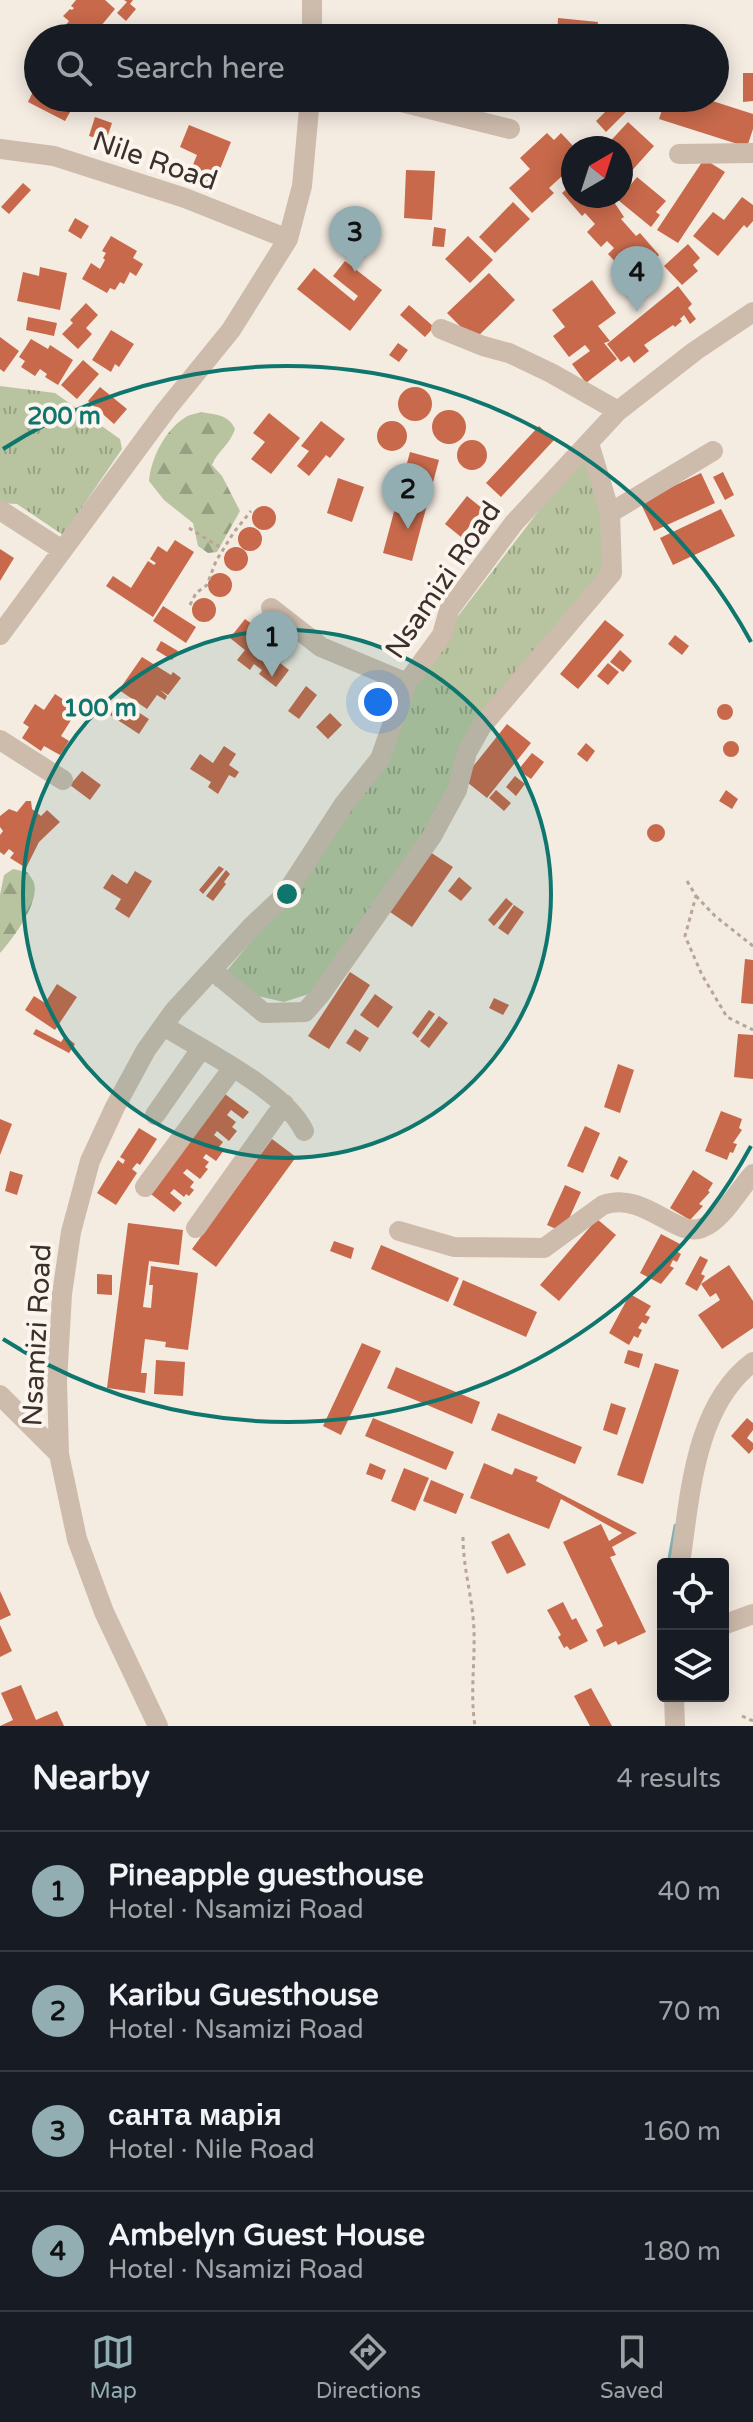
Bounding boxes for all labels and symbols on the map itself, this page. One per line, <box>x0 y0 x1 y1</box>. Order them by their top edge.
street label: Nile Road <box>88 124 222 198</box>
north arrow <box>561 136 633 208</box>
pin: 3 <box>329 206 381 272</box>
pin: 4 <box>611 246 663 312</box>
text: 200 m <box>27 402 101 431</box>
pin: 2 <box>382 463 434 529</box>
street label: Nsamizi Road <box>378 495 508 665</box>
pin: 1 <box>246 611 298 677</box>
your location <box>358 682 398 722</box>
text: 100 m <box>63 694 137 723</box>
centre of rings <box>273 880 301 908</box>
street label: Nsamizi Road <box>15 1243 59 1427</box>

